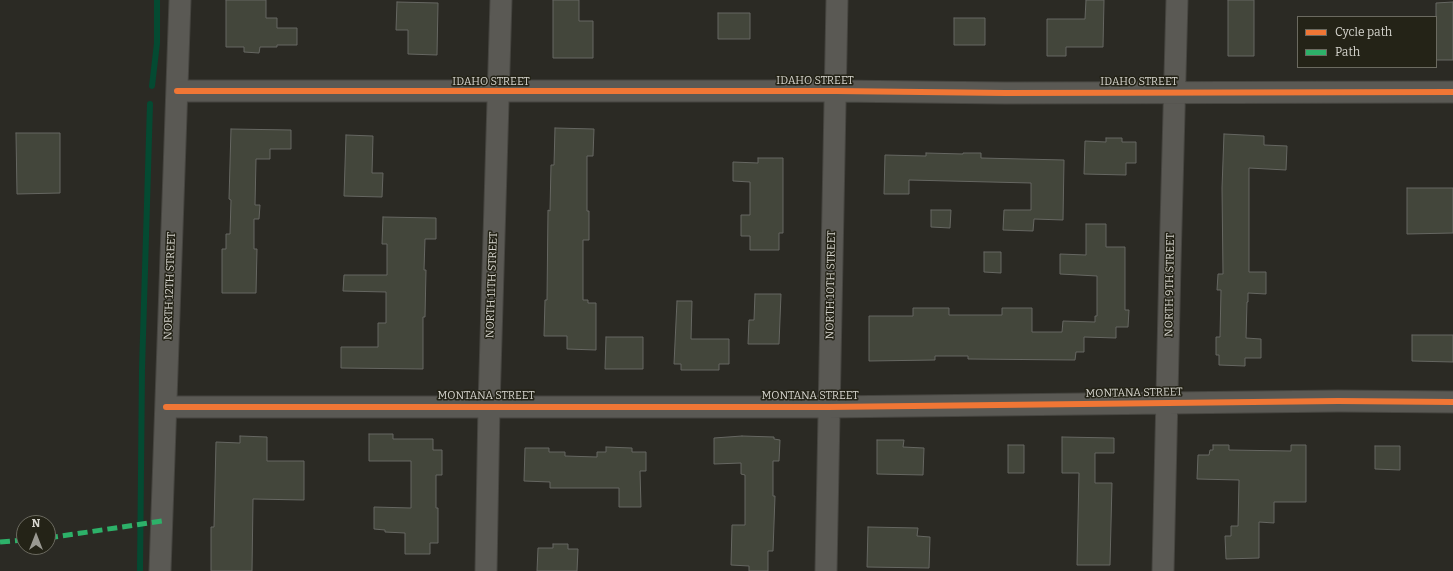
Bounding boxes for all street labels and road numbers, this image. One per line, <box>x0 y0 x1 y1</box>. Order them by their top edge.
street label: IDAHO STREET <box>776 74 854 88</box>
street label: IDAHO STREET <box>452 75 530 89</box>
street label: IDAHO STREET <box>1100 75 1178 89</box>
street label: NORTH 10TH STREET <box>823 230 839 340</box>
street label: NORTH 12TH STREET <box>162 232 178 340</box>
street label: NORTH 11TH STREET <box>484 232 500 338</box>
street label: NORTH 9TH STREET <box>1162 233 1178 337</box>
street label: MONTANA STREET <box>1085 386 1183 400</box>
street label: MONTANA STREET <box>437 389 535 403</box>
street label: MONTANA STREET <box>761 389 859 403</box>

